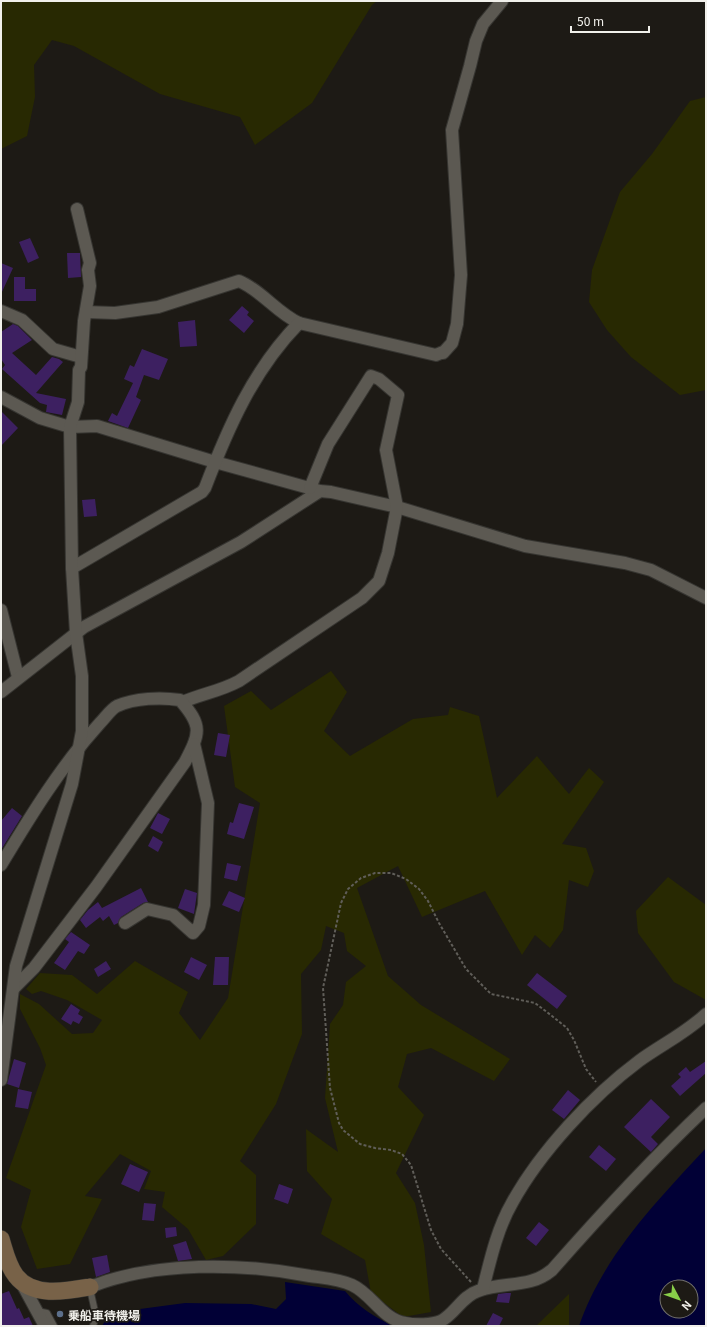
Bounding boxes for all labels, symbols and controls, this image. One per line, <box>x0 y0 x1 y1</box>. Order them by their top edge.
scale bar <box>571 8 649 34</box>
text: 50 m <box>577 12 604 29</box>
north arrow <box>659 1279 699 1319</box>
text: N <box>679 1298 696 1315</box>
place label: 乗船車待機場 <box>68 1306 140 1323</box>
marker: 乗船車待機場 <box>55 1309 65 1319</box>

